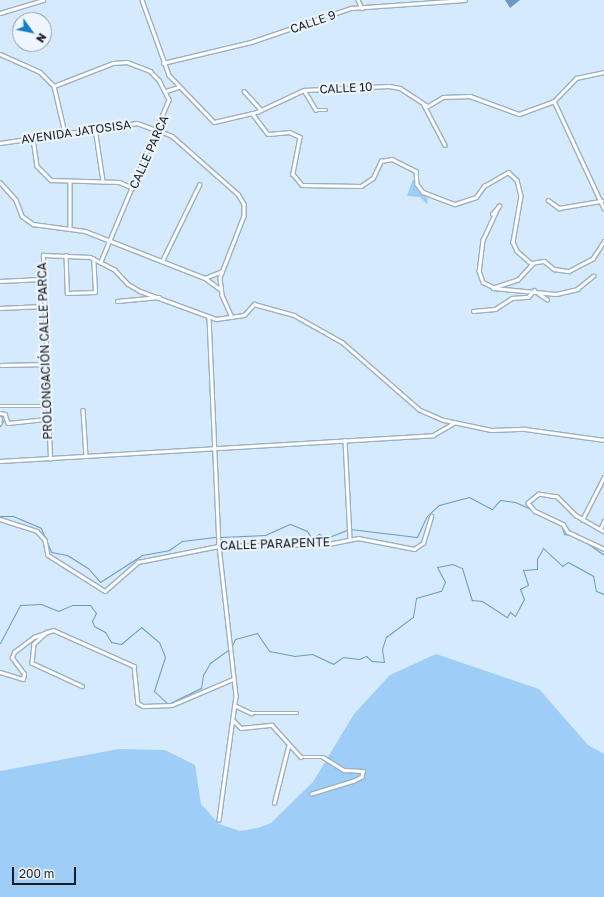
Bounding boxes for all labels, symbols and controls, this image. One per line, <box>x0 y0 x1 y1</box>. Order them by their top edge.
street label: CALLE 9 <box>288 8 338 36</box>
north arrow <box>12 12 52 52</box>
text: N <box>34 31 49 45</box>
street label: CALLE 10 <box>319 79 373 97</box>
street label: CALLE PARCA <box>126 113 172 191</box>
street label: AVENIDA JATOSISA <box>20 117 132 147</box>
street label: PROLONGACIÓN CALLE PARCA <box>35 262 55 440</box>
street label: CALLE PARAPENTE <box>220 535 330 553</box>
scale bar <box>14 859 78 885</box>
text: 200 m <box>19 866 54 881</box>

